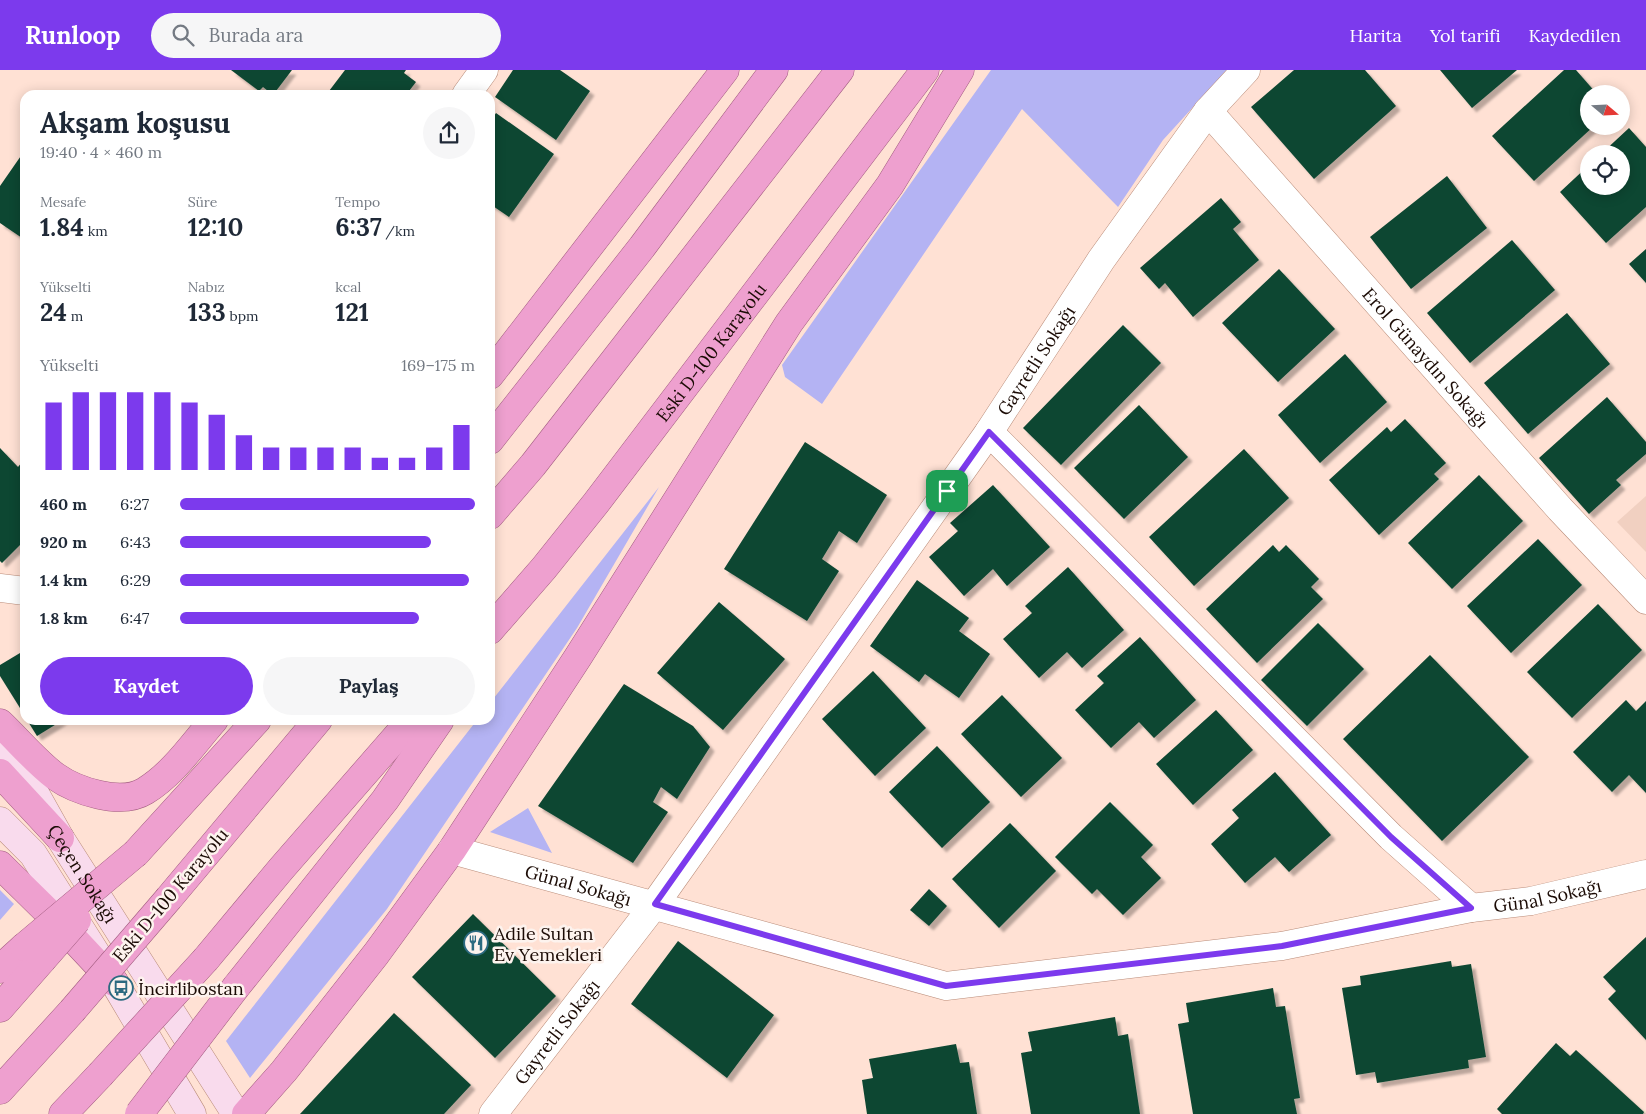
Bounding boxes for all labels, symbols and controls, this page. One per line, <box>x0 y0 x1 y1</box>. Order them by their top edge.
search box <box>151 13 501 58</box>
text: Runloop <box>25 20 121 51</box>
icon: search <box>169 21 197 49</box>
text: Burada ara <box>209 23 303 47</box>
text: Harita <box>1350 24 1402 47</box>
text: Yol tarifi <box>1430 24 1500 47</box>
text: Kaydedilen <box>1528 24 1621 47</box>
north arrow <box>1580 85 1630 135</box>
map controls <box>1580 85 1630 195</box>
text: Akşam koşusu <box>40 105 230 141</box>
button: share <box>423 107 475 159</box>
text: 19:40 · 4 × 460 m <box>40 142 162 162</box>
button: locate <box>1580 145 1630 195</box>
text: Mesafe <box>40 193 86 211</box>
text: Süre <box>188 193 217 211</box>
text: Tempo <box>335 193 380 211</box>
text: 1.84 <box>40 211 84 243</box>
text: 12:10 <box>188 211 243 243</box>
text: 6:37 <box>335 211 382 243</box>
text: km <box>84 222 108 240</box>
text: /km <box>382 222 415 240</box>
text: Yükselti <box>40 278 91 296</box>
text: Nabız <box>188 278 225 296</box>
text: kcal <box>335 278 361 296</box>
street label: Eski D-100 Karayolu <box>651 278 771 426</box>
street label: Erol Günaydın Sokağı <box>1358 283 1494 432</box>
text: 24 <box>40 296 67 328</box>
text: 133 <box>188 296 226 328</box>
text: 121 <box>335 296 369 328</box>
street label: Gayretli Sokağı <box>992 301 1080 420</box>
text: m <box>67 307 83 325</box>
text: bpm <box>226 307 259 325</box>
text: Yükselti <box>40 355 99 375</box>
text: 169–175 m <box>401 355 475 375</box>
pin <box>926 470 968 512</box>
icon: arrive <box>933 477 961 505</box>
text: 460 m <box>40 494 87 514</box>
text: 6:27 <box>120 494 149 514</box>
text: 920 m <box>40 532 87 552</box>
text: 6:43 <box>120 532 151 552</box>
text: 1.4 km <box>40 570 87 590</box>
text: 6:29 <box>120 570 151 590</box>
text: 1.8 km <box>40 608 88 628</box>
text: 6:47 <box>120 608 149 628</box>
button: Kaydet <box>40 657 253 715</box>
button: Paylaş <box>263 657 475 715</box>
street label: Çeçen Sokağı <box>43 820 123 927</box>
street label: Eski D-100 Karayolu <box>107 823 233 967</box>
street label: Günal Sokağı <box>522 859 634 910</box>
street label: Günal Sokağı <box>1492 873 1604 917</box>
place label: Adile Sultan Ev Yemekleri <box>493 922 602 966</box>
restaurant icon: Adile Sultan Ev Yemekleri <box>463 930 489 956</box>
bus stop icon: İncirlibostan <box>108 975 134 1001</box>
street label: Gayretli Sokağı <box>509 975 604 1089</box>
place label: İncirlibostan <box>138 977 244 1000</box>

